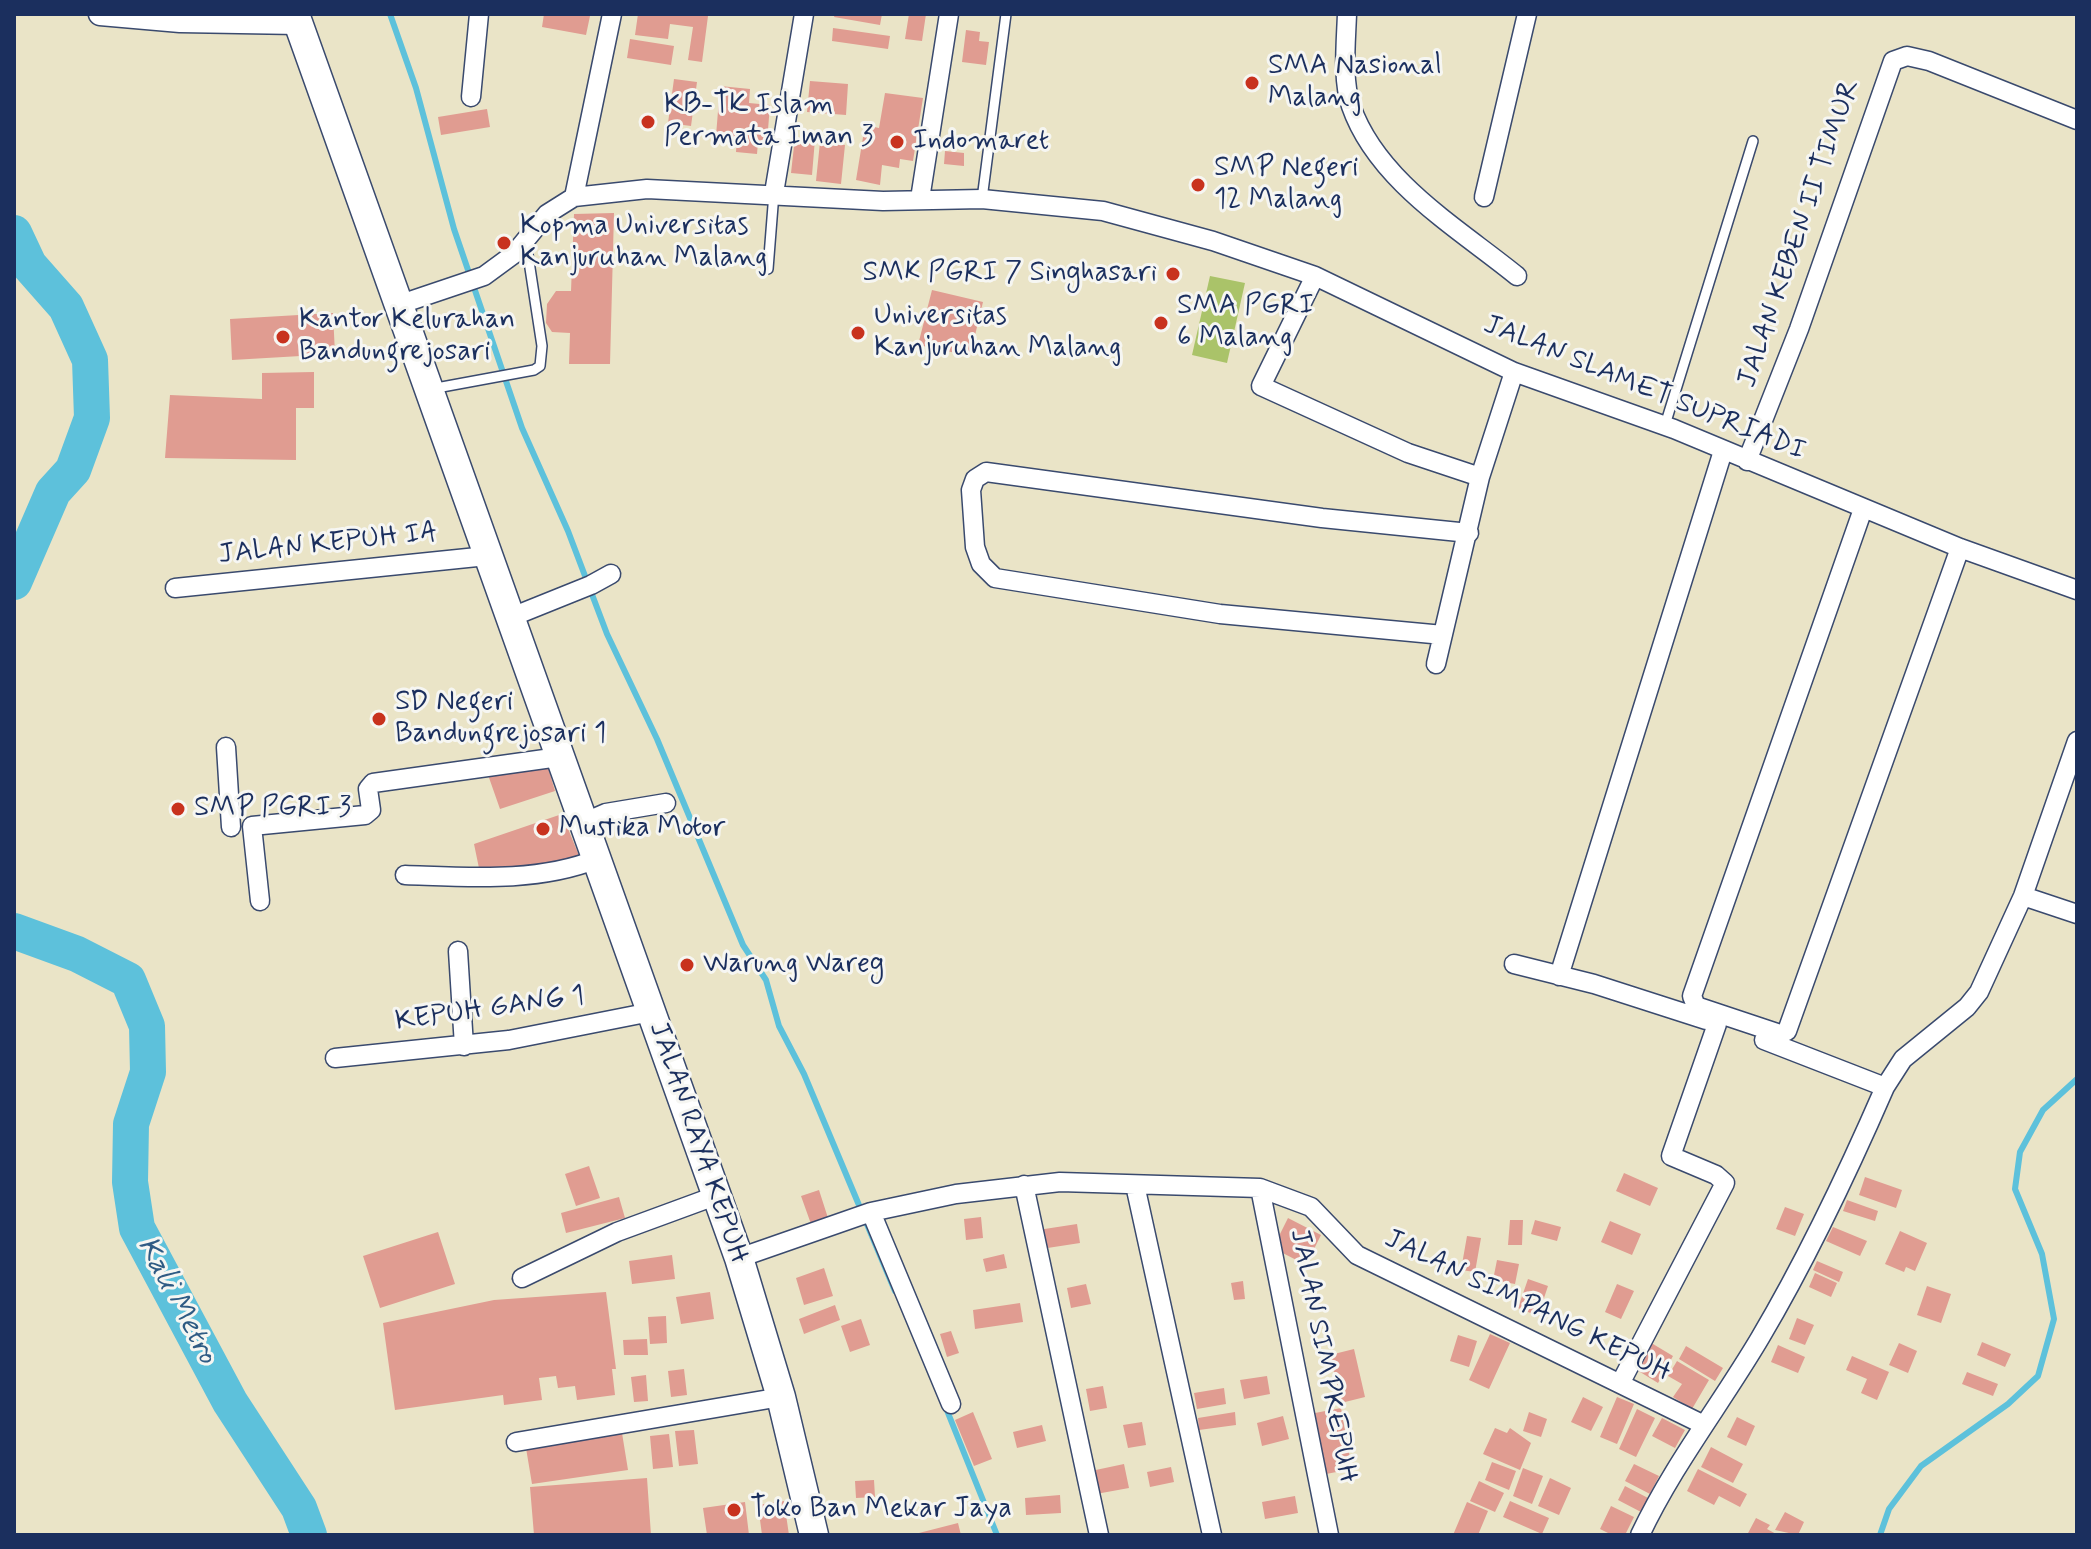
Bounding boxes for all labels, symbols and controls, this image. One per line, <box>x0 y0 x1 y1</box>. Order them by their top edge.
place label: SMA Nasional Malang <box>1268 50 1442 116</box>
marker: SMA Nasional Malang <box>1243 74 1261 92</box>
street label: JALAN KEBEN II TIMUR <box>1732 76 1868 392</box>
place label: KB-TK Islam Permata Iman 3 <box>664 89 873 155</box>
marker: KB-TK Islam Permata Iman 3 <box>639 113 657 131</box>
place label: Indomaret <box>913 125 1049 159</box>
marker: Indomaret <box>888 133 906 151</box>
place label: SMP Negeri 12 Malang <box>1214 152 1358 218</box>
marker: SMP Negeri 12 Malang <box>1189 176 1207 194</box>
place label: Kopma Universitas Kanjuruhan Malang <box>520 210 767 276</box>
marker: Kopma Universitas Kanjuruhan Malang <box>495 234 513 252</box>
place label: SMK PGRI 7 Singhasari <box>863 257 1157 291</box>
marker: SMK PGRI 7 Singhasari <box>1164 265 1182 283</box>
place label: SMA PGRI 6 Malang <box>1177 290 1314 356</box>
place label: Universitas Kanjuruhan Malang <box>874 300 1121 366</box>
place label: Kantor Kelurahan Bandungrejosari <box>299 304 515 370</box>
street label: JALAN SLAMET SUPRIADI <box>1478 309 1810 469</box>
marker: SMA PGRI 6 Malang <box>1152 314 1170 332</box>
marker: Universitas Kanjuruhan Malang <box>849 324 867 342</box>
marker: Kantor Kelurahan Bandungrejosari <box>274 328 292 346</box>
street label: JALAN KEPUH IA <box>217 517 439 573</box>
place label: SD Negeri Bandungrejosari 1 <box>395 686 606 752</box>
marker: SD Negeri Bandungrejosari 1 <box>370 710 388 728</box>
place label: SMP PGRI 3 <box>194 792 351 826</box>
marker: SMP PGRI 3 <box>169 800 187 818</box>
place label: Mustika Motor <box>559 812 725 846</box>
marker: Mustika Motor <box>534 820 552 838</box>
place label: Warung Wareg <box>703 948 884 982</box>
marker: Warung Wareg <box>678 956 696 974</box>
street label: KEPUH GANG 1 <box>393 980 587 1040</box>
street label: JALAN RAYA KEPUH <box>640 1018 754 1268</box>
street label: JALAN SIMPANG KEPUH <box>1378 1223 1676 1391</box>
street label: JALAN SIMPKEPUH <box>1281 1226 1363 1486</box>
water label: Kali Metro <box>128 1232 224 1370</box>
place label: Toko Ban Mekar Jaya <box>750 1493 1012 1527</box>
marker: Toko Ban Mekar Jaya <box>725 1501 743 1519</box>

